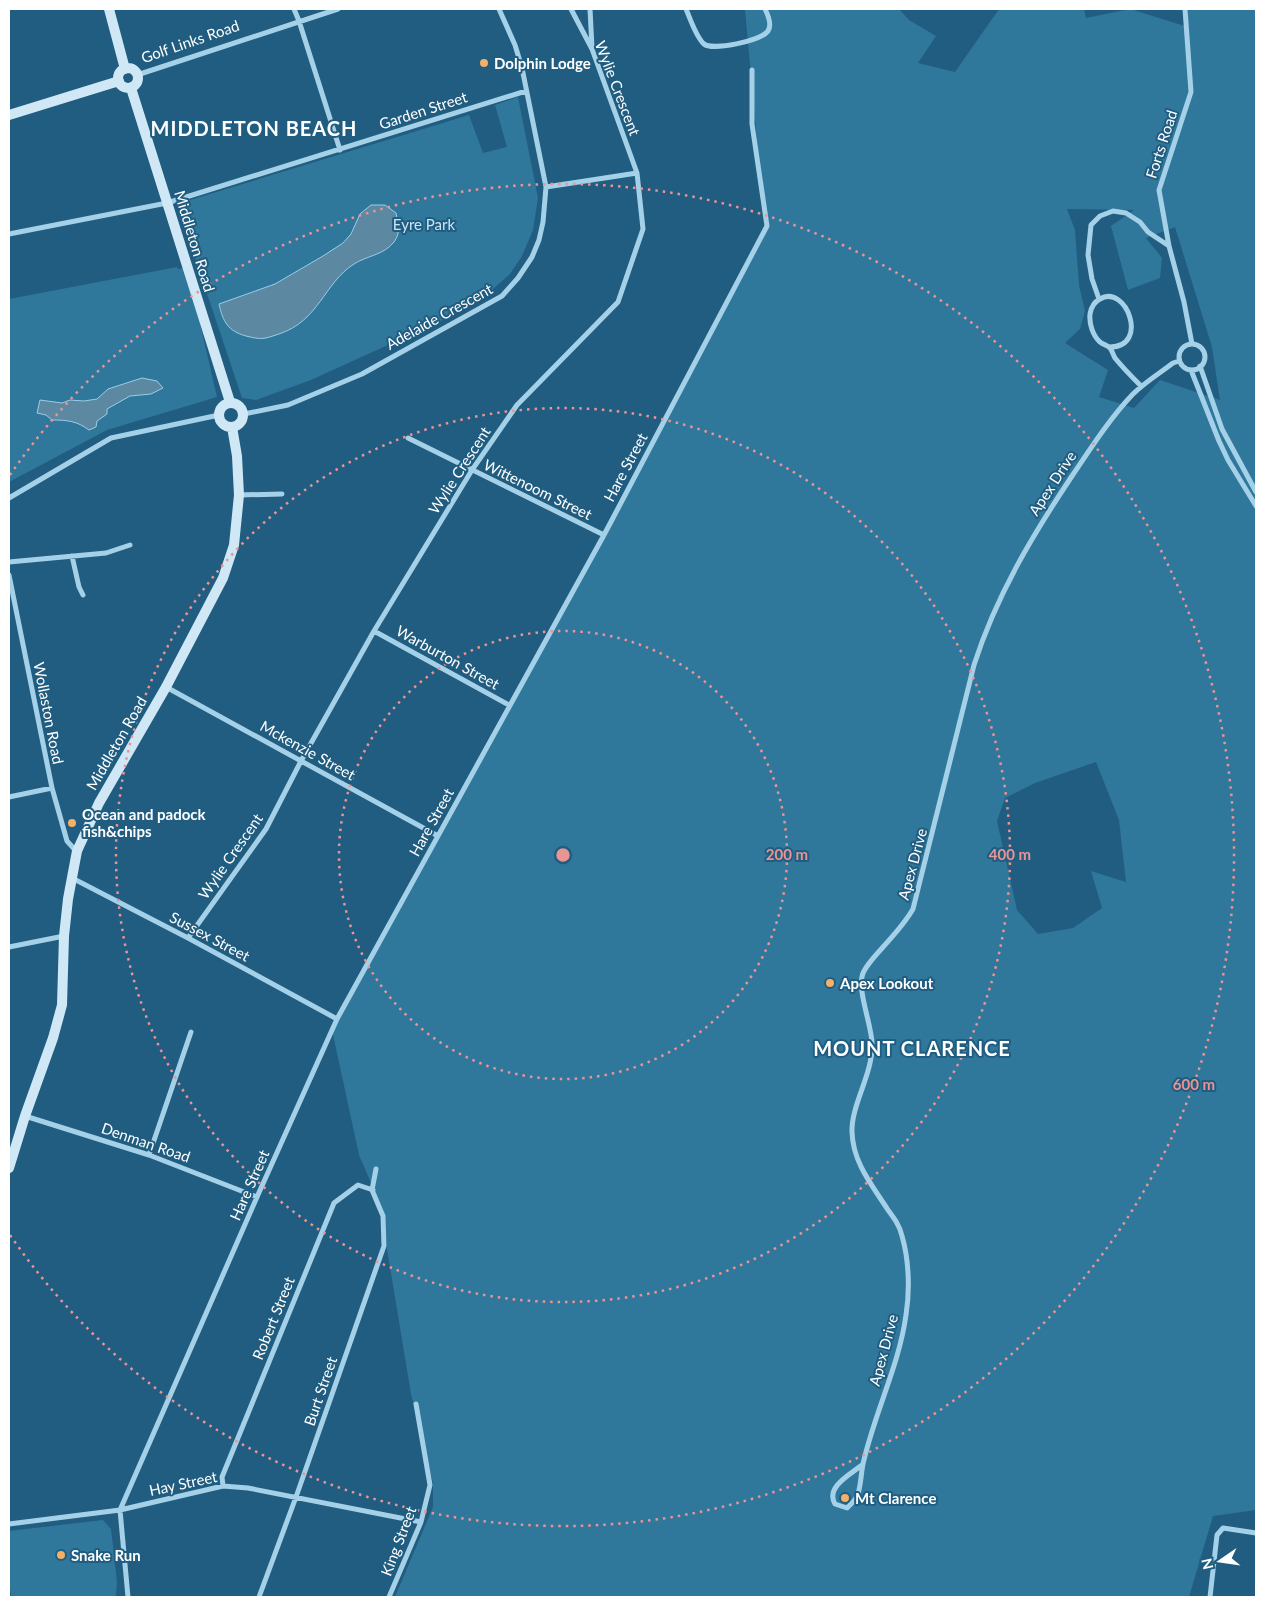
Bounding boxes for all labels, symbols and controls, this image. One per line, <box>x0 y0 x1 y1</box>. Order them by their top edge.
street label: Golf Links Road <box>139 16 241 66</box>
street label: Wylie Crescent <box>592 38 645 139</box>
place label: Dolphin Lodge <box>494 54 591 72</box>
marker: Dolphin Lodge <box>478 57 490 69</box>
street label: Garden Street <box>377 87 470 133</box>
street label: Forts Road <box>1142 108 1180 180</box>
district label: MIDDLETON BEACH <box>151 116 357 140</box>
street label: Middleton Road <box>171 188 219 294</box>
park label: Eyre Park <box>393 215 456 233</box>
street label: Adelaide Crescent <box>383 279 496 353</box>
street label: Wylie Crescent <box>424 423 494 517</box>
street label: Hare Street <box>599 429 651 504</box>
street label: Apex Drive <box>1024 447 1080 519</box>
street label: Wittenoom Street <box>481 455 596 523</box>
street label: Warburton Street <box>393 621 503 693</box>
street label: Wollaston Road <box>30 660 68 766</box>
street label: Middleton Road <box>82 693 150 793</box>
street label: Mckenzie Street <box>257 716 359 784</box>
street label: Hare Street <box>405 784 457 859</box>
place label: Ocean and padock fish&chips <box>82 805 207 840</box>
street label: Wylie Crescent <box>194 809 266 902</box>
marker: Ocean and padock fish&chips <box>66 817 78 829</box>
street label: Apex Drive <box>894 826 930 902</box>
text: 200 m <box>766 845 808 863</box>
text: 400 m <box>989 845 1031 863</box>
centre of rings <box>554 846 572 864</box>
street label: Sussex Street <box>167 907 254 965</box>
place label: Apex Lookout <box>839 974 934 992</box>
marker: Apex Lookout <box>824 977 836 989</box>
district label: MOUNT CLARENCE <box>813 1036 1011 1060</box>
text: 600 m <box>1173 1075 1215 1093</box>
street label: Denman Road <box>99 1118 193 1166</box>
street label: Hare Street <box>226 1146 273 1223</box>
street label: Robert Street <box>248 1273 298 1362</box>
street label: Apex Drive <box>865 1312 901 1388</box>
street label: Burt Street <box>300 1353 340 1428</box>
street label: Hay Street <box>147 1467 219 1499</box>
place label: Mt Clarence <box>855 1489 936 1507</box>
marker: Mt Clarence <box>839 1492 851 1504</box>
street label: King Street <box>377 1503 420 1578</box>
north arrow <box>1195 1536 1245 1586</box>
place label: Snake Run <box>71 1546 141 1564</box>
marker: Snake Run <box>55 1549 67 1561</box>
text: N <box>1197 1557 1216 1571</box>

